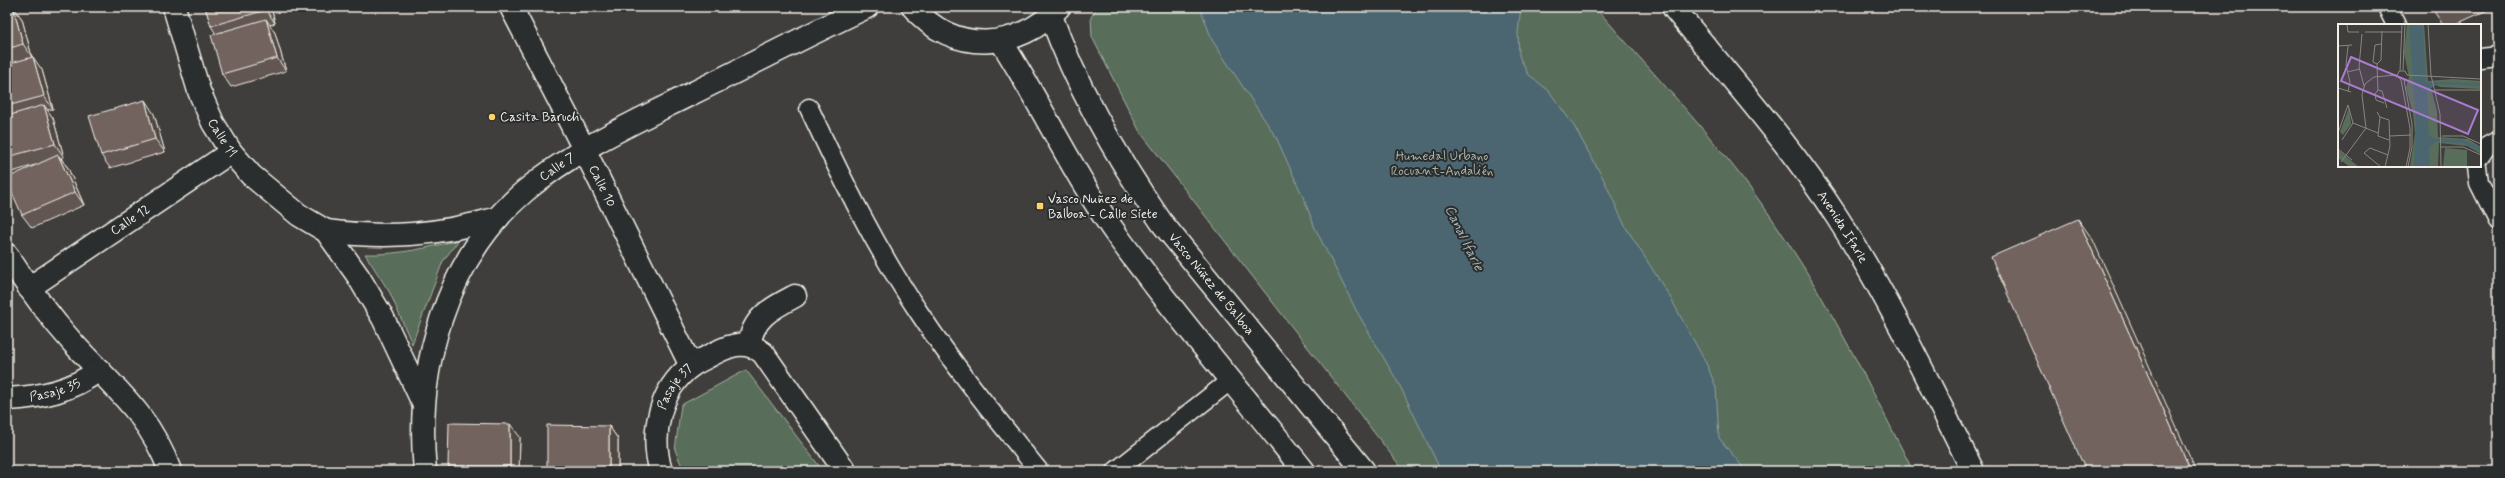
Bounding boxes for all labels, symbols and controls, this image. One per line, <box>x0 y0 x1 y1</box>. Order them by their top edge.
inset map <box>2338 24 2481 167</box>
place label: Casita Baruch <box>500 109 580 126</box>
marker: Casita Baruch <box>487 112 497 122</box>
street label: Calle 11 <box>204 115 241 161</box>
park label: Humedal Urbano Rocuant-Andalién <box>1391 148 1493 180</box>
street label: Calle 7 <box>536 149 578 185</box>
street label: Calle 10 <box>585 162 620 210</box>
street label: Avenida Ifarle <box>1813 187 1872 266</box>
place label: Vasco Nuñez de Balboa - Calle Siete <box>1048 191 1158 223</box>
street label: Calle 12 <box>107 200 153 239</box>
marker: Vasco Nuñez de Balboa - Calle Siete <box>1035 201 1045 211</box>
water label: Canal Ifarle <box>1440 202 1488 274</box>
street label: Vasco Núñez de Balboa <box>1165 229 1258 338</box>
street label: Pasaje 37 <box>653 360 696 412</box>
street label: Pasaje 35 <box>28 374 83 405</box>

